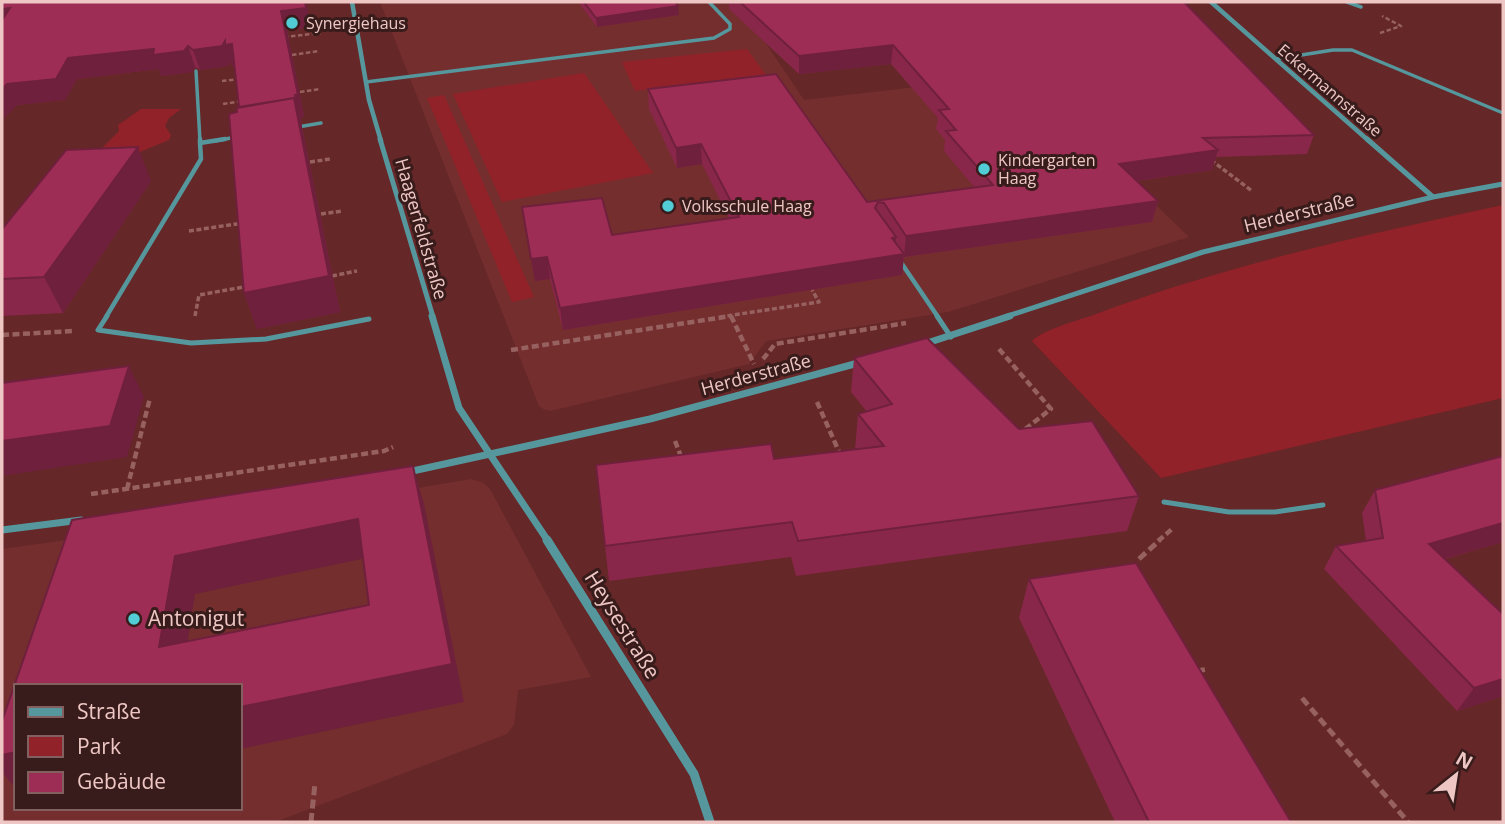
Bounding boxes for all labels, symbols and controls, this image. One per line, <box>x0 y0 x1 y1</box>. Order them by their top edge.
place label: Synergiehaus <box>306 12 406 34</box>
marker: Synergiehaus <box>284 15 300 31</box>
street label: Eckermannstraße <box>1273 39 1387 141</box>
place label: Kindergarten Haag <box>998 149 1096 189</box>
street label: Haagerfeldstraße <box>390 155 454 302</box>
marker: Kindergarten Haag <box>976 161 992 177</box>
street label: Herderstraße <box>1241 187 1356 237</box>
place label: Volksschule Haag <box>682 195 812 217</box>
marker: Volksschule Haag <box>660 198 676 214</box>
street label: Herderstraße <box>698 348 813 400</box>
street label: Heysestraße <box>579 565 667 684</box>
place label: Antonigut <box>148 604 244 632</box>
marker: Antonigut <box>126 611 142 627</box>
legend <box>14 684 242 810</box>
text: Straße <box>77 697 141 725</box>
text: Park <box>77 732 121 760</box>
north arrow <box>1421 740 1491 810</box>
text: N <box>1451 745 1478 775</box>
text: Gebäude <box>77 767 166 795</box>

